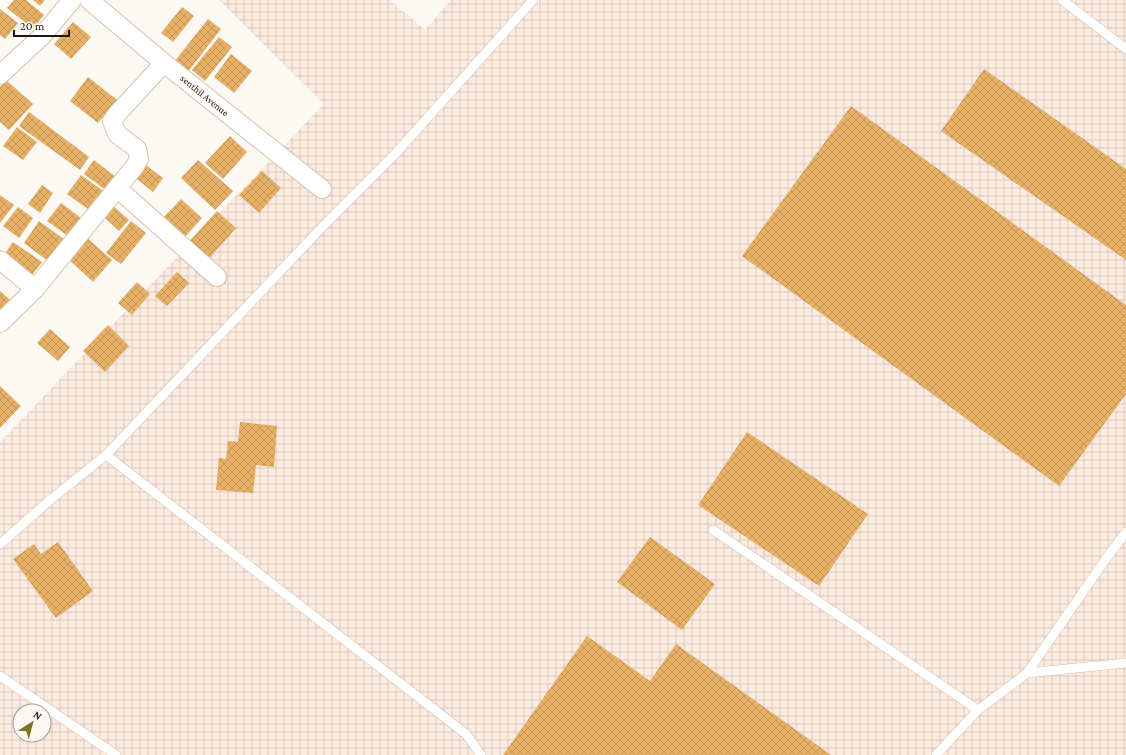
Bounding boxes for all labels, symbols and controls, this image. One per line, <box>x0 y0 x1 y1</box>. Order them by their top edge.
scale bar <box>14 12 69 38</box>
text: 20 m <box>20 19 45 33</box>
street label: senthil Avenue <box>178 73 232 119</box>
north arrow <box>12 703 52 743</box>
text: N <box>31 708 45 722</box>

